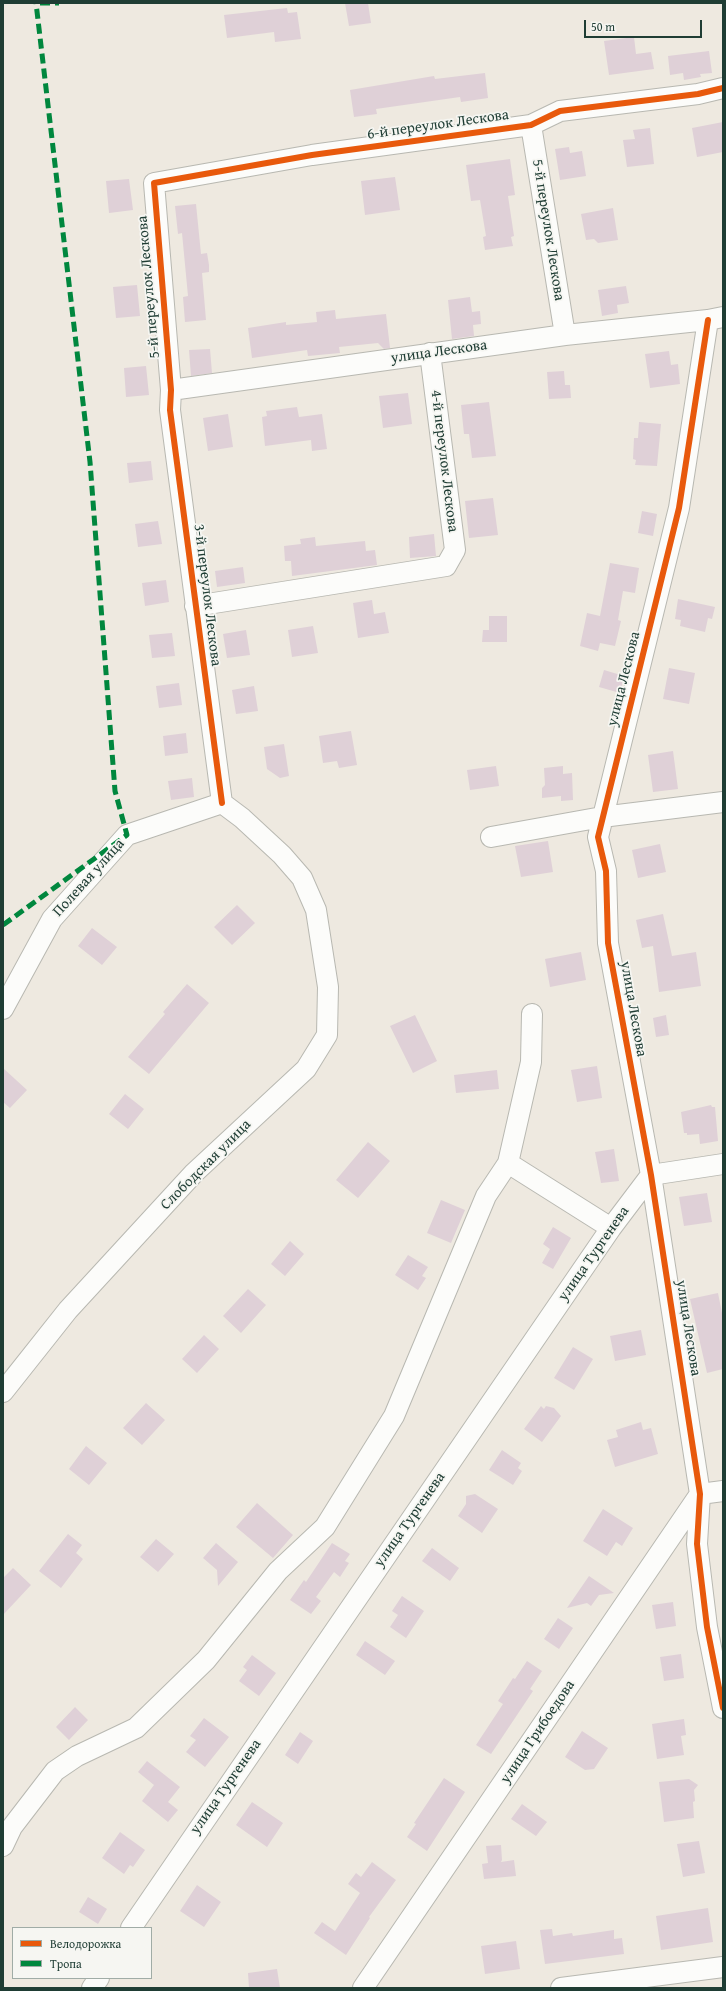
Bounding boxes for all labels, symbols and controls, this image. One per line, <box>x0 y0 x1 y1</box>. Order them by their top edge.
scale bar <box>586 12 704 38</box>
text: 50 m <box>591 18 615 35</box>
street label: 6-й переулок Лескова <box>366 106 510 144</box>
street label: 5-й переулок Лескова <box>528 158 568 302</box>
street label: 5-й переулок Лескова <box>134 215 164 359</box>
street label: улица Лескова <box>390 336 488 368</box>
street label: 4-й переулок Лескова <box>426 389 462 533</box>
street label: 3-й переулок Лескова <box>189 523 225 667</box>
street label: улица Лескова <box>604 630 644 728</box>
street label: Полевая улица <box>49 835 129 921</box>
street label: улица Лескова <box>616 960 650 1058</box>
street label: Слободская улица <box>157 1116 255 1214</box>
street label: улица Тургенева <box>555 1203 633 1305</box>
street label: улица Лескова <box>672 1279 704 1377</box>
street label: улица Тургенева <box>371 1469 449 1571</box>
street label: улица Грибоедова <box>497 1677 579 1787</box>
street label: улица Тургенева <box>187 1736 265 1838</box>
legend <box>12 1927 152 1979</box>
text: Велодорожка <box>50 1935 121 1952</box>
text: Тропа <box>50 1955 82 1972</box>

